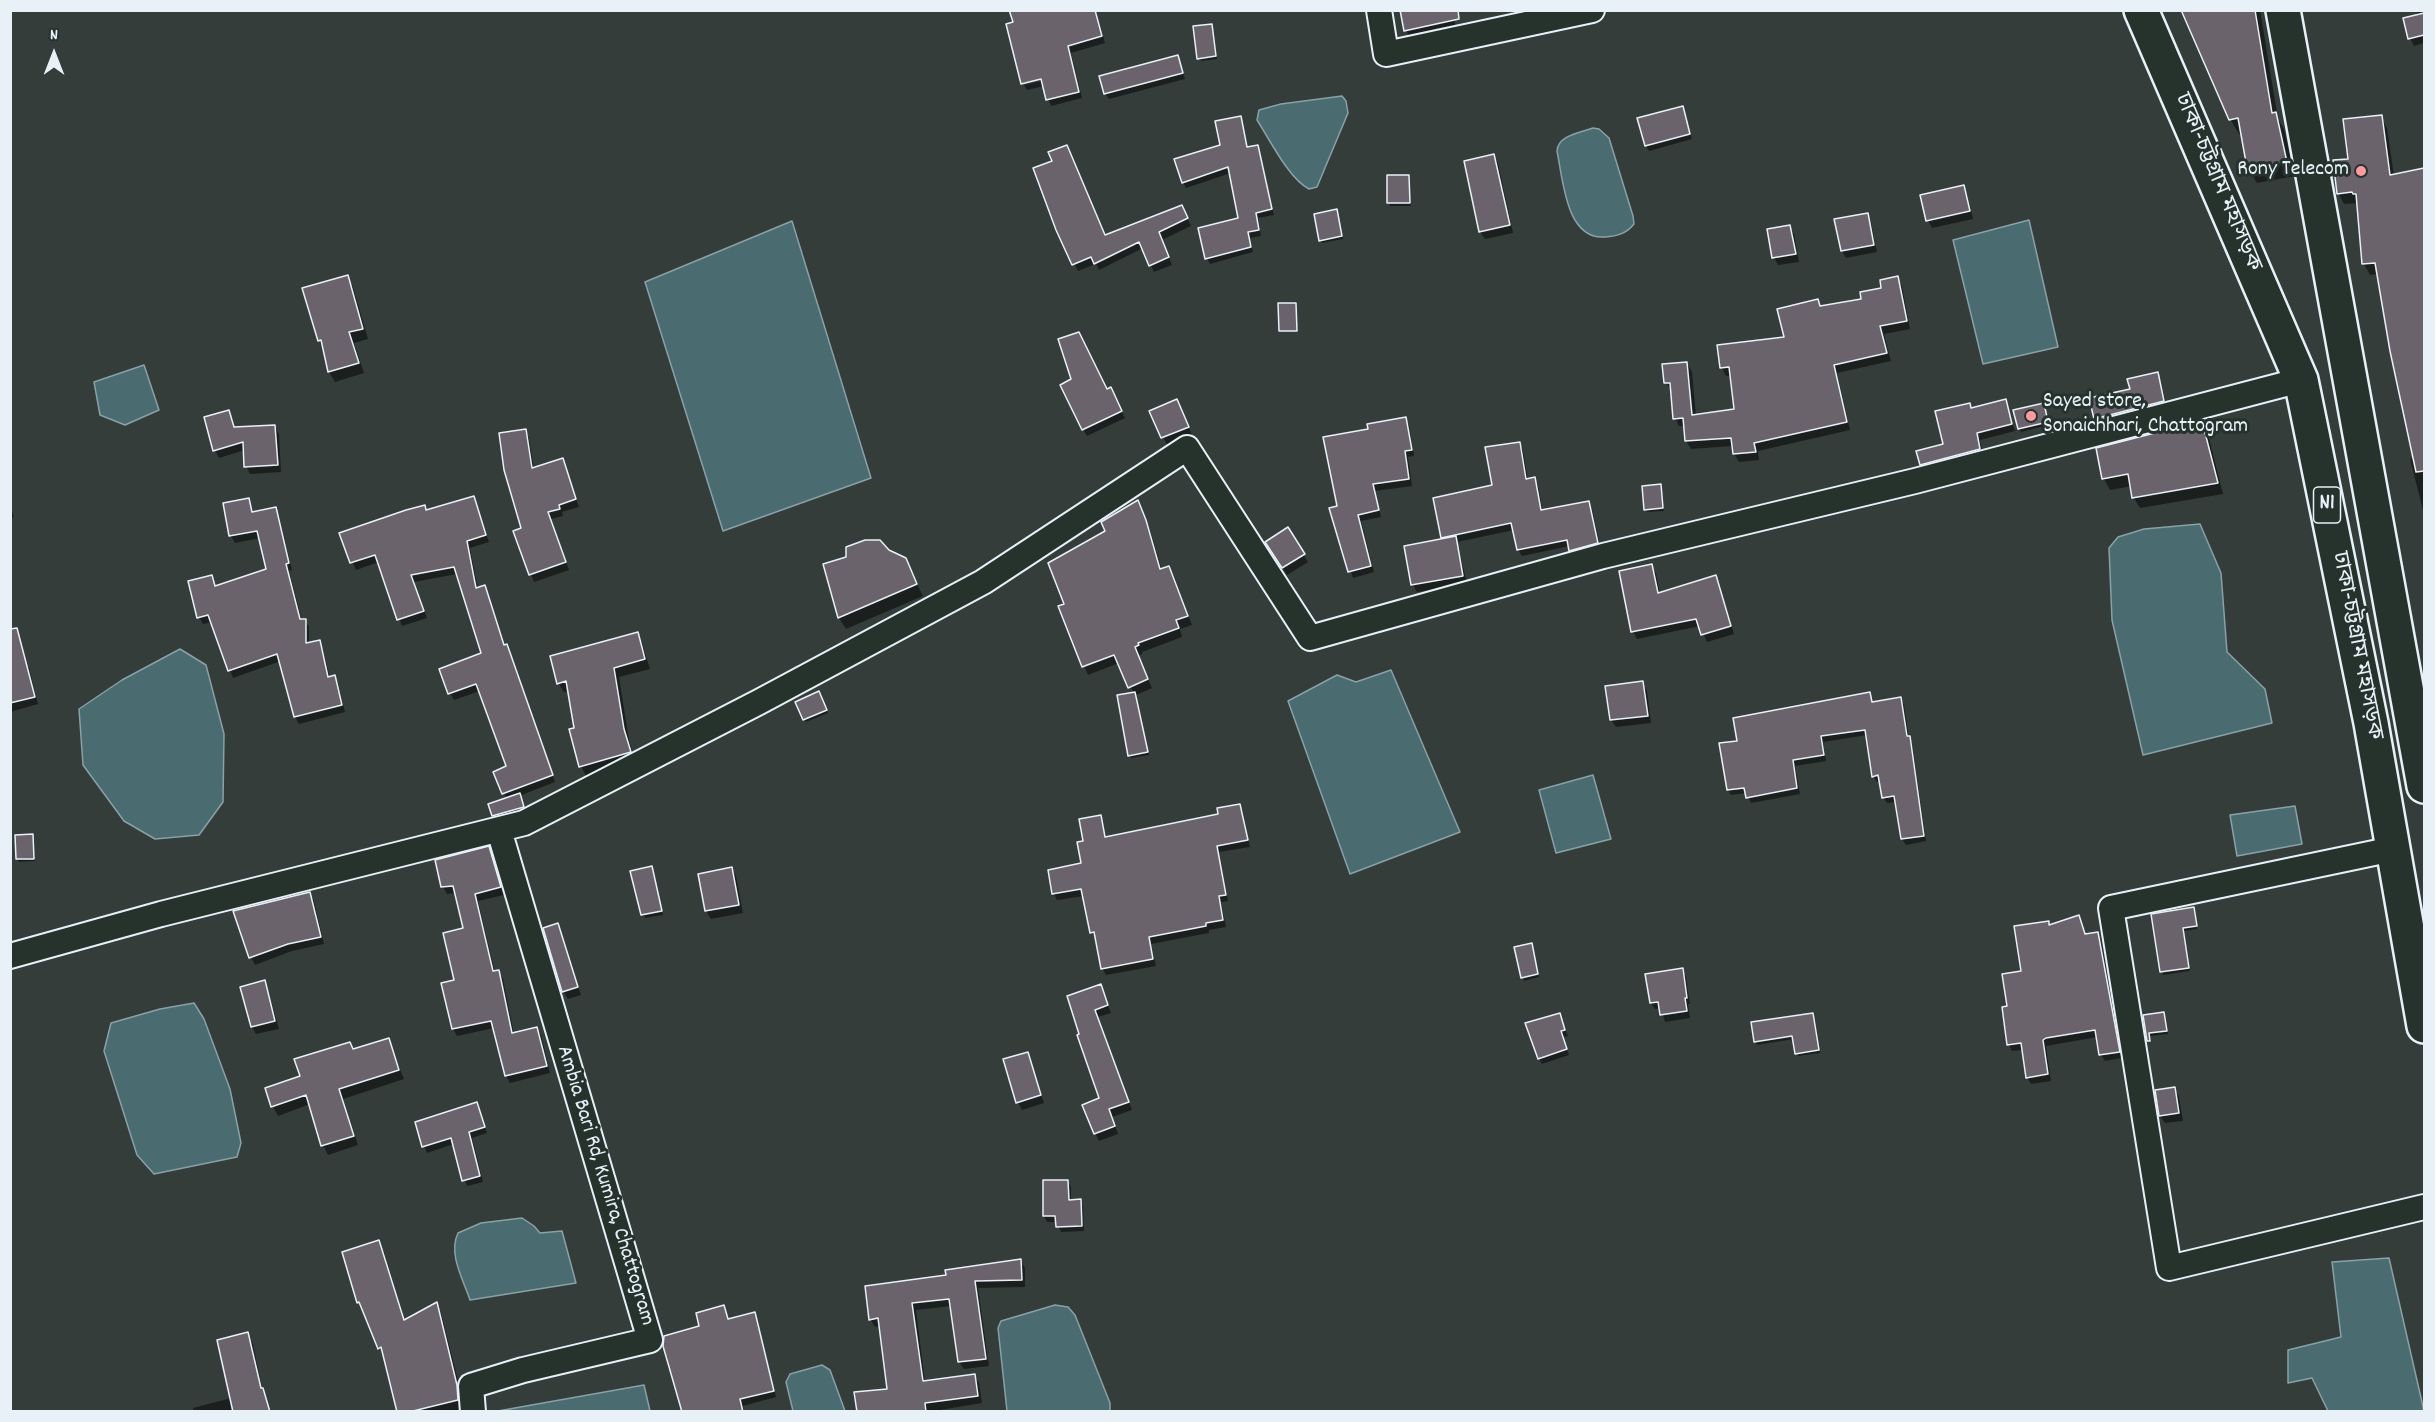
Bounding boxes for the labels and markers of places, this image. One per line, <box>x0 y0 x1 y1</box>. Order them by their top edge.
place label: Rony Telecom <box>2237 158 2349 184</box>
marker: Rony Telecom <box>2354 164 2368 178</box>
place label: Sayed store, Sonaichhari, Chattogram <box>2043 390 2248 442</box>
marker: Sayed store, Sonaichhari, Chattogram <box>2024 409 2038 423</box>

